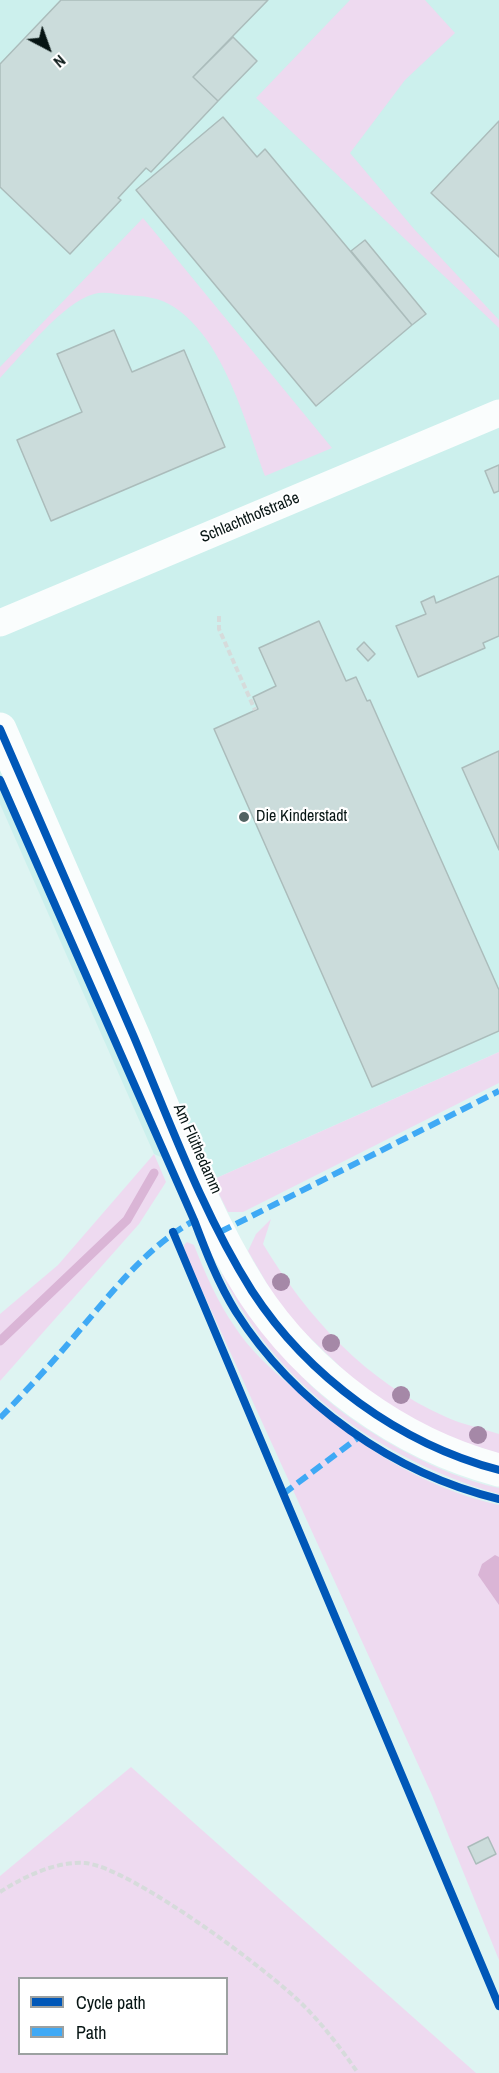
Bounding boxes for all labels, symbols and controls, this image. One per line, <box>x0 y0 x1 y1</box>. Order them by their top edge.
north arrow <box>18 18 78 78</box>
text: N <box>49 50 71 73</box>
street label: Schlachthofstraße <box>198 489 302 547</box>
place label: Die Kinderstadt <box>256 807 347 827</box>
marker: Die Kinderstadt <box>237 810 251 824</box>
street label: Am Flüthedamm <box>169 1101 225 1197</box>
legend <box>18 1977 228 2055</box>
text: Cycle path <box>76 1990 146 2015</box>
text: Path <box>76 2020 106 2045</box>

